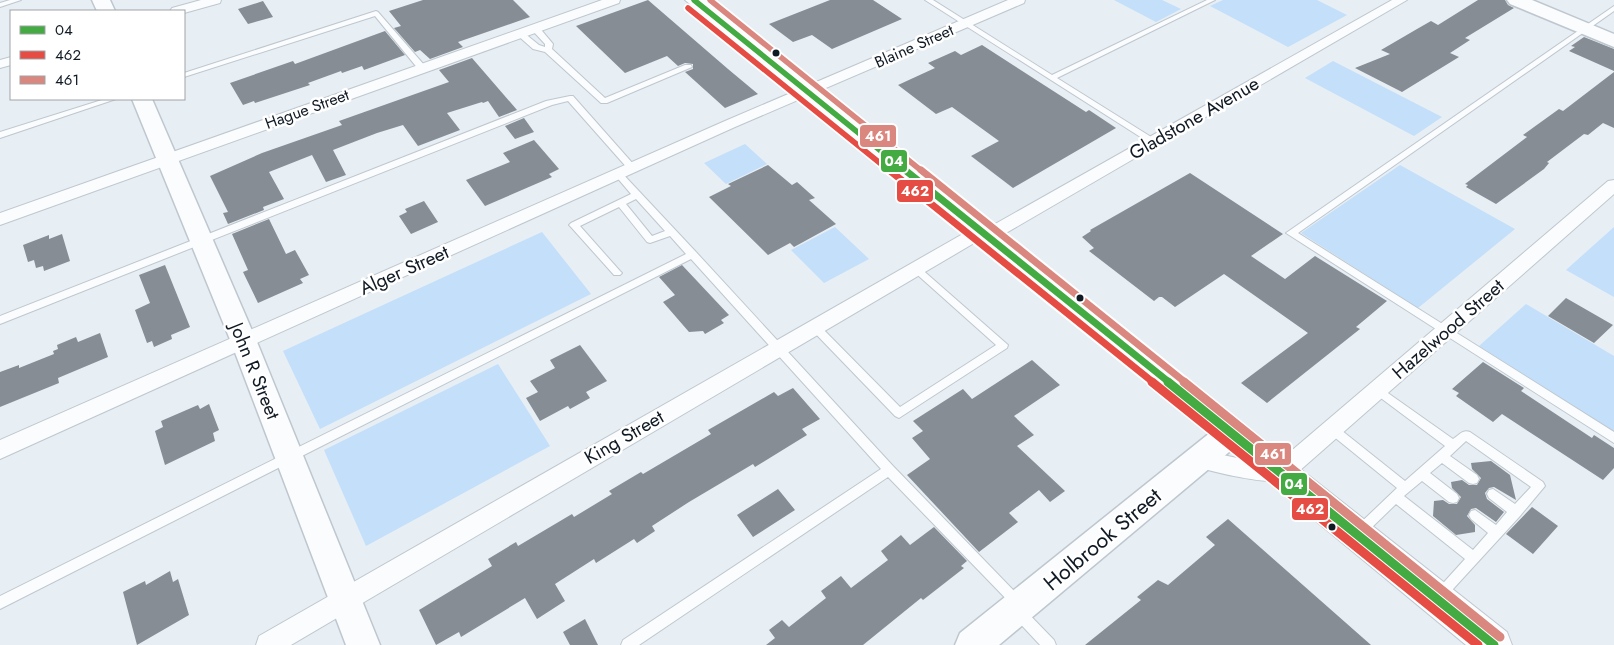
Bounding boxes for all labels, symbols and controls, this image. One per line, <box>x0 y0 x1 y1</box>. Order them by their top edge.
legend <box>10 10 185 100</box>
street label: Blaine Street <box>871 18 957 74</box>
text: 04 <box>55 19 73 41</box>
text: 462 <box>55 44 81 66</box>
unlabelled marker <box>771 48 781 58</box>
text: 461 <box>55 69 79 91</box>
street label: Gladstone Avenue <box>1124 70 1264 166</box>
street label: Hague Street <box>262 83 352 135</box>
line badge: 461 <box>859 124 897 148</box>
text: 461 <box>865 126 891 146</box>
line badge: 04 <box>880 149 908 173</box>
text: 04 <box>884 151 904 171</box>
line badge: 462 <box>896 179 934 203</box>
text: 462 <box>901 181 929 201</box>
street label: Alger Street <box>355 238 453 302</box>
street label: Hazelwood Street <box>1386 272 1510 385</box>
unlabelled marker <box>1075 293 1085 303</box>
street label: John R Street <box>222 316 287 424</box>
street label: King Street <box>579 403 669 471</box>
line badge: 461 <box>1254 442 1292 466</box>
text: 461 <box>1260 444 1286 464</box>
line badge: 04 <box>1280 472 1308 496</box>
text: 04 <box>1284 474 1304 494</box>
street label: Holbrook Street <box>1036 480 1169 598</box>
line badge: 462 <box>1291 497 1329 521</box>
text: 462 <box>1296 499 1324 519</box>
unlabelled marker <box>1327 522 1337 532</box>

